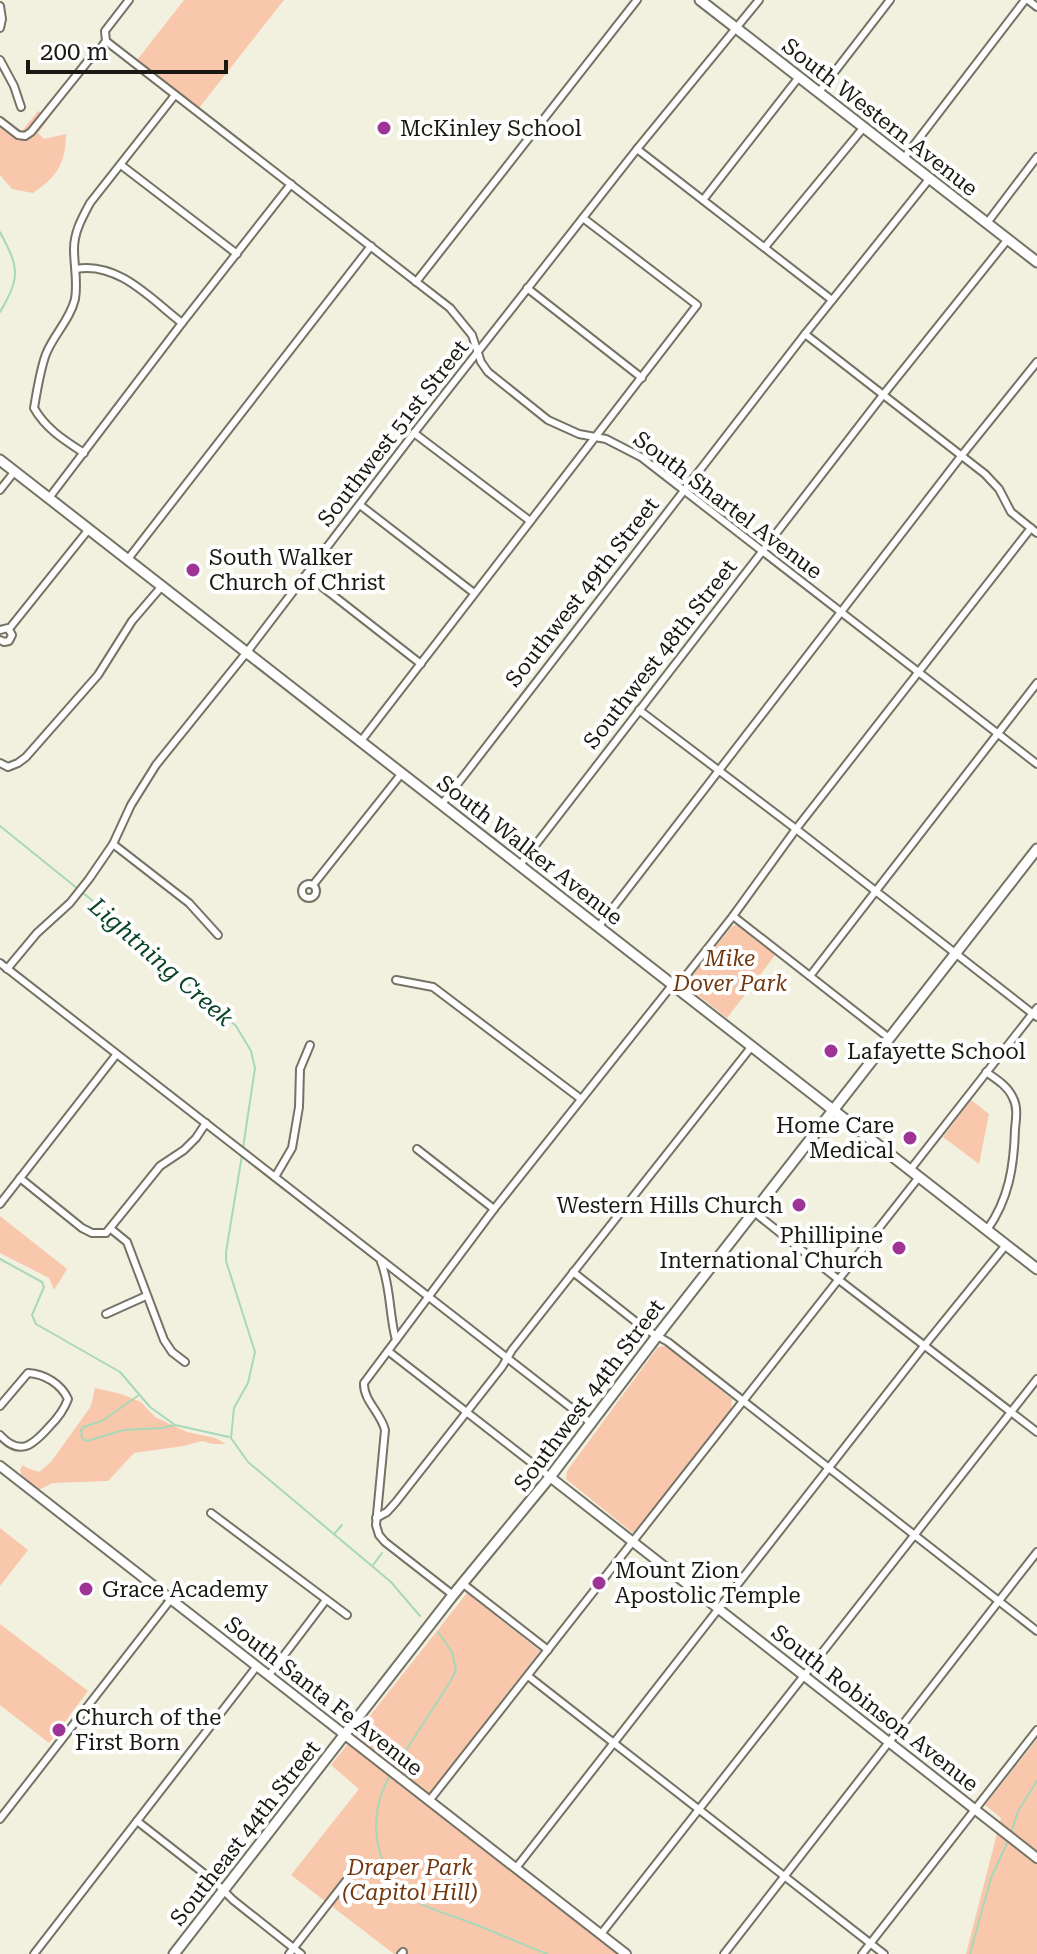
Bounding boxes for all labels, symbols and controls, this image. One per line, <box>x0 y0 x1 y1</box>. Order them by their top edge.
scale bar <box>28 24 226 74</box>
street label: South Western Avenue <box>777 33 983 201</box>
text: 200 m <box>40 38 108 66</box>
place label: McKinley School <box>400 116 582 141</box>
marker: McKinley School <box>375 119 393 137</box>
street label: Southwest 51st Street <box>313 335 473 531</box>
street label: South Shartel Avenue <box>629 426 827 584</box>
street label: Southwest 49th Street <box>500 492 664 692</box>
place label: South Walker Church of Christ <box>209 545 386 595</box>
street label: Southwest 48th Street <box>578 554 742 754</box>
marker: South Walker Church of Christ <box>184 561 202 579</box>
street label: South Walker Avenue <box>432 770 628 930</box>
water label: Lightning Creek <box>82 891 239 1032</box>
park label: Mike Dover Park <box>672 946 787 996</box>
place label: Lafayette School <box>847 1039 1026 1064</box>
marker: Lafayette School <box>822 1042 840 1060</box>
place label: Home Care Medical <box>776 1113 894 1163</box>
marker: Home Care Medical <box>901 1129 919 1147</box>
place label: Western Hills Church <box>556 1193 783 1218</box>
marker: Western Hills Church <box>790 1196 808 1214</box>
place label: Phillipine International Church <box>660 1223 883 1273</box>
marker: Phillipine International Church <box>890 1239 908 1257</box>
street label: Southwest 44th Street <box>509 1294 669 1496</box>
place label: Mount Zion Apostolic Temple <box>615 1558 800 1608</box>
marker: Mount Zion Apostolic Temple <box>590 1574 608 1592</box>
place label: Grace Academy <box>102 1577 268 1602</box>
marker: Grace Academy <box>77 1580 95 1598</box>
street label: South Santa Fe Avenue <box>220 1611 428 1781</box>
street label: South Robinson Avenue <box>767 1619 983 1797</box>
place label: Church of the First Born <box>75 1705 221 1755</box>
marker: Church of the First Born <box>50 1721 68 1739</box>
street label: Southeast 44th Street <box>165 1736 325 1930</box>
park label: Draper Park (Capitol Hill) <box>342 1855 478 1905</box>

